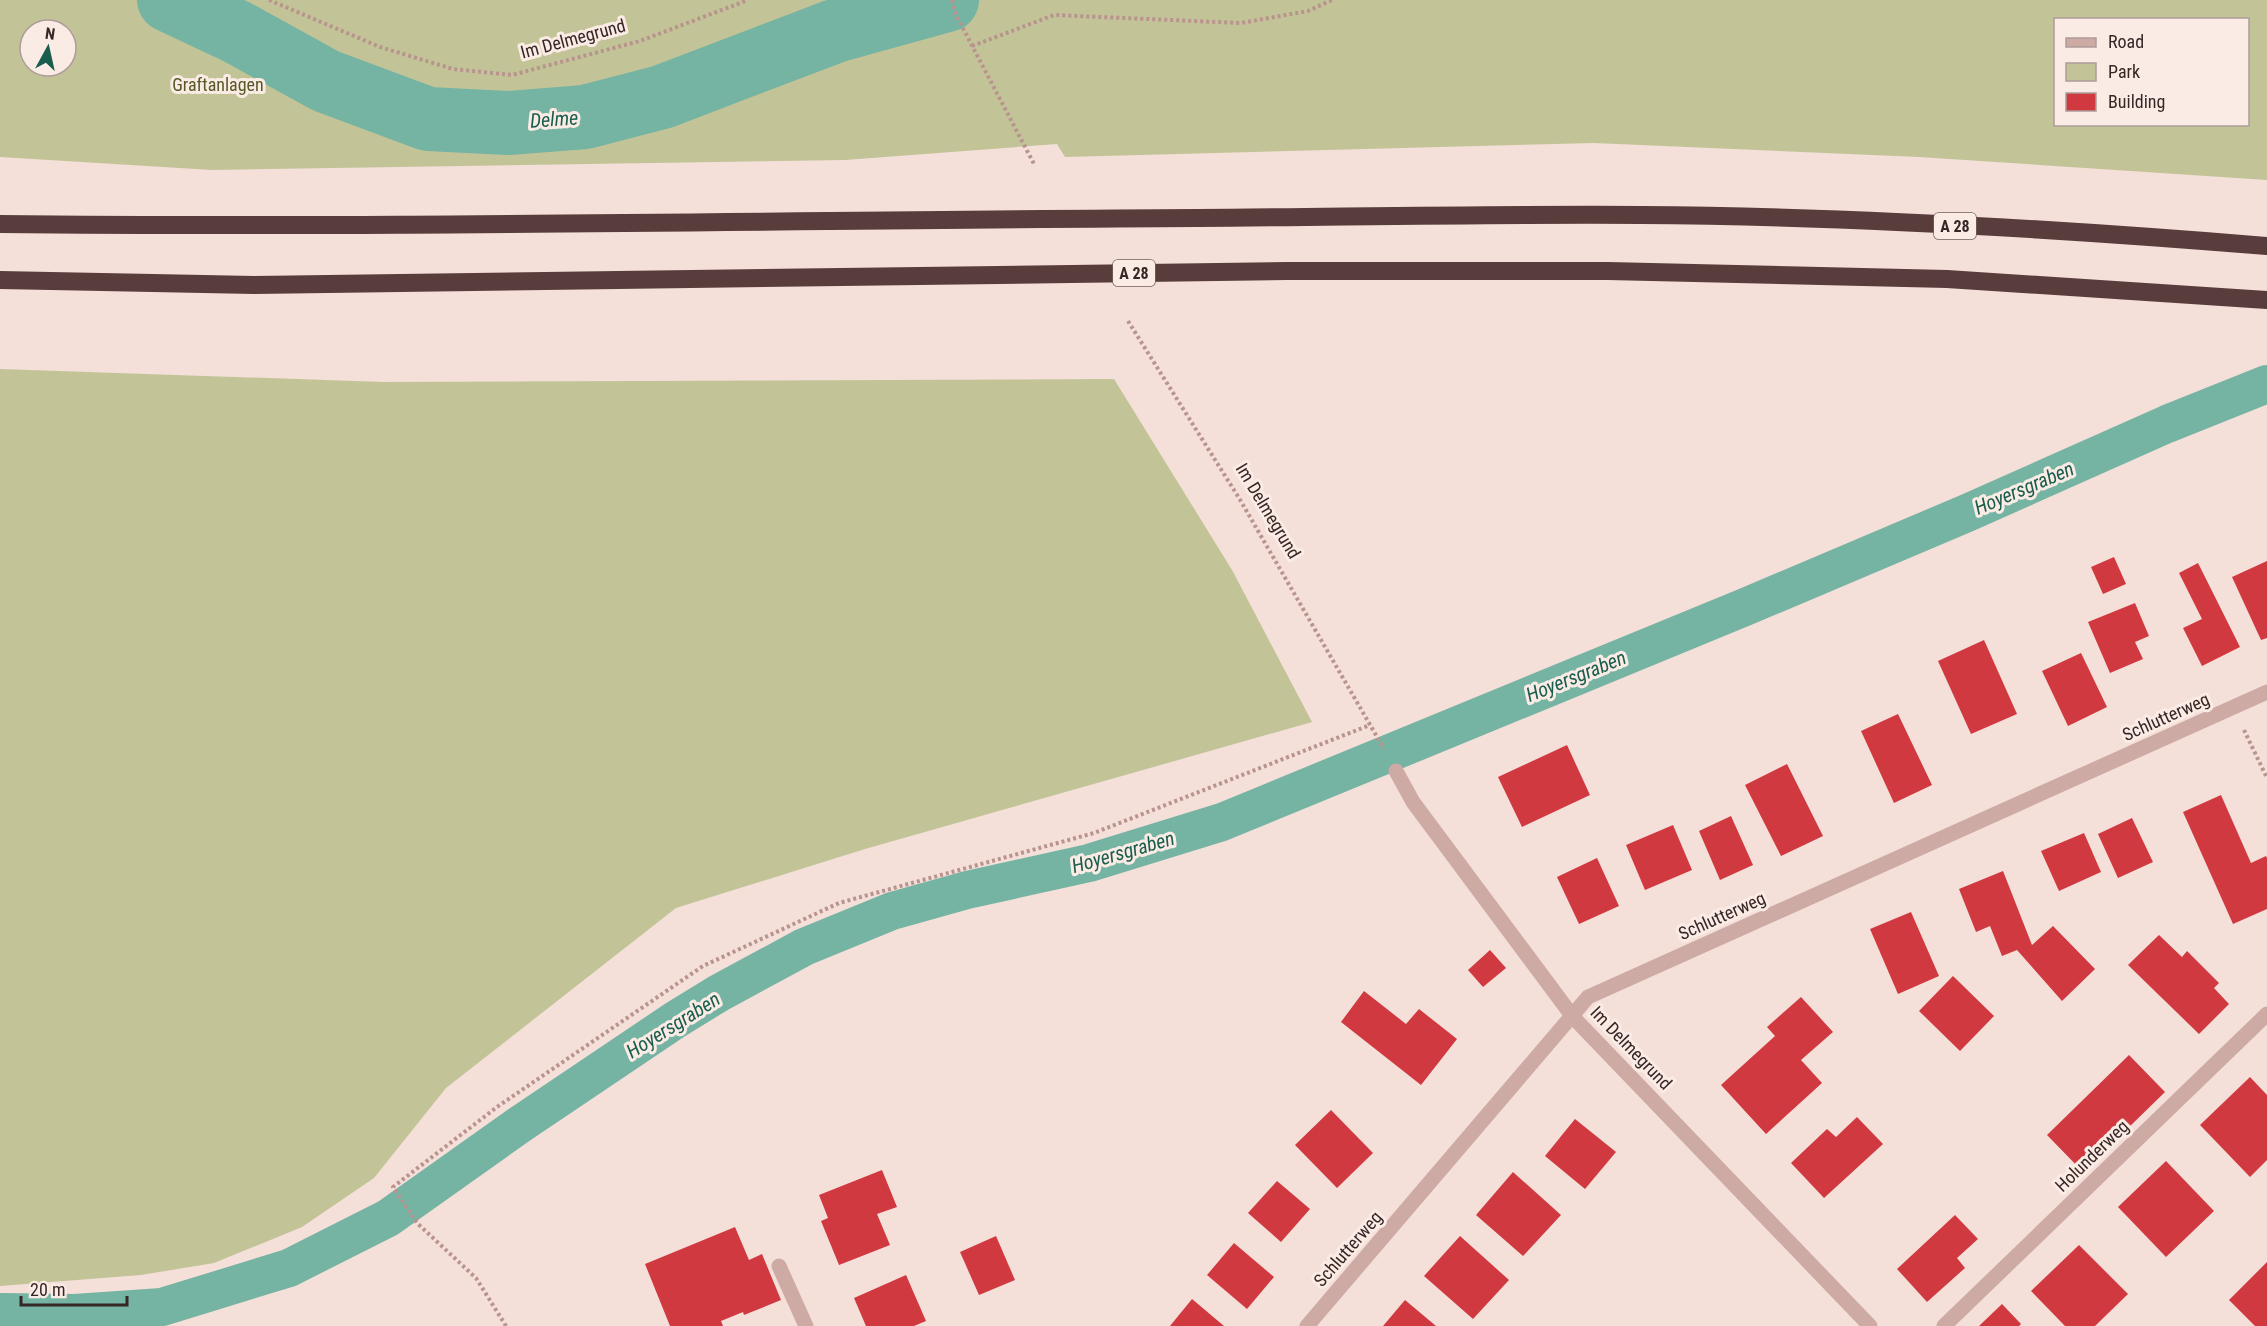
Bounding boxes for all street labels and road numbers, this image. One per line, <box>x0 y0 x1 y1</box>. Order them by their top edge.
street label: Im Delmegrund <box>518 14 628 63</box>
road number: A 28 <box>1934 213 1976 239</box>
road number: A 28 <box>1113 260 1155 286</box>
street label: Im Delmegrund <box>1232 459 1305 562</box>
street label: Schlutterweg <box>2119 688 2213 745</box>
street label: Schlutterweg <box>1675 887 1769 944</box>
street label: Im Delmegrund <box>1586 1002 1676 1094</box>
street label: Holunderweg <box>2051 1116 2133 1196</box>
street label: Schlutterweg <box>1309 1207 1386 1291</box>

